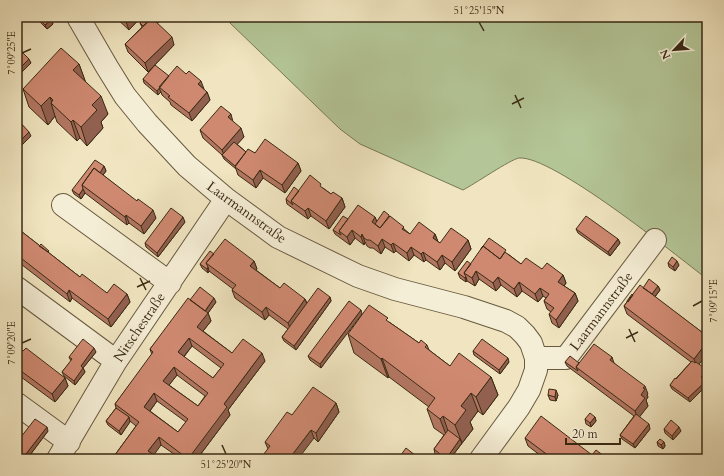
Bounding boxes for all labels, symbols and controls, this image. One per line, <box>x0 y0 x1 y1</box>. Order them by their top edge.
text: 51°25'15"N <box>454 4 505 18</box>
north arrow <box>654 30 694 70</box>
text: 7°09'25"E <box>5 31 19 75</box>
text: N <box>656 46 674 62</box>
street label: Laarmannstraße <box>203 177 290 248</box>
street label: Laarmannstraße <box>565 268 637 355</box>
text: 7°09'15"E <box>707 279 721 323</box>
street label: Nitschestraße <box>109 289 170 366</box>
text: 7°09'20"E <box>5 321 19 365</box>
scale bar <box>566 420 620 446</box>
text: 20 m <box>572 426 599 442</box>
text: 51°25'20"N <box>201 458 252 472</box>

